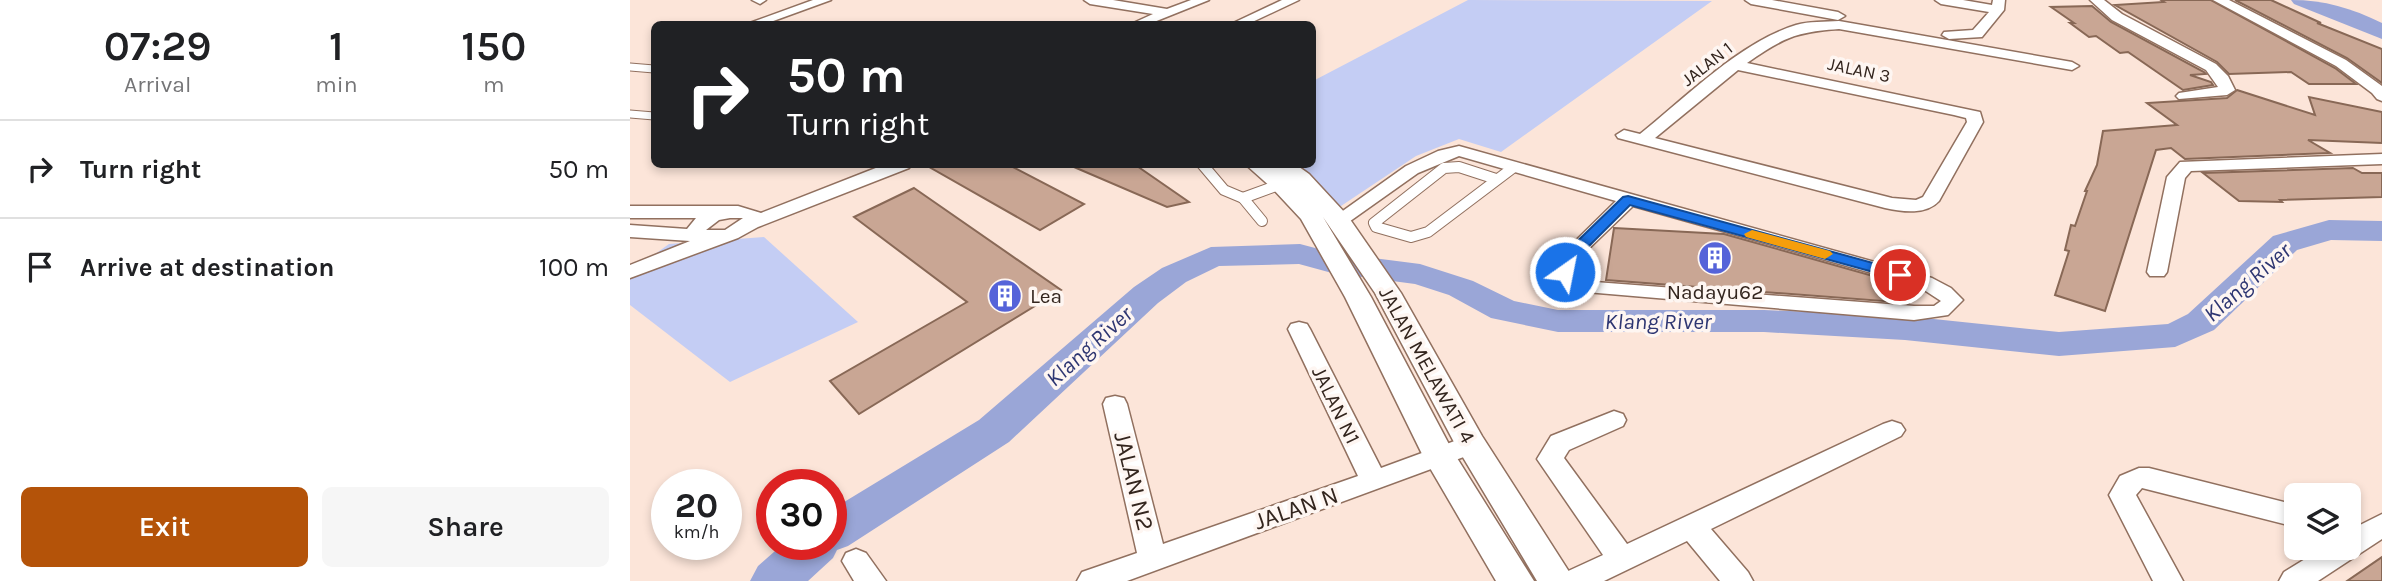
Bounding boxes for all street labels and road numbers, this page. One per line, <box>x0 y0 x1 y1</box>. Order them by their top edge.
street label: JALAN 1 <box>1677 37 1737 91</box>
street label: JALAN 3 <box>1826 53 1892 87</box>
street label: JALAN MELAWATI 4 <box>1374 283 1480 448</box>
street label: JALAN N1 <box>1307 362 1365 448</box>
street label: JALAN N2 <box>1108 429 1160 533</box>
street label: JALAN N <box>1250 481 1342 535</box>

